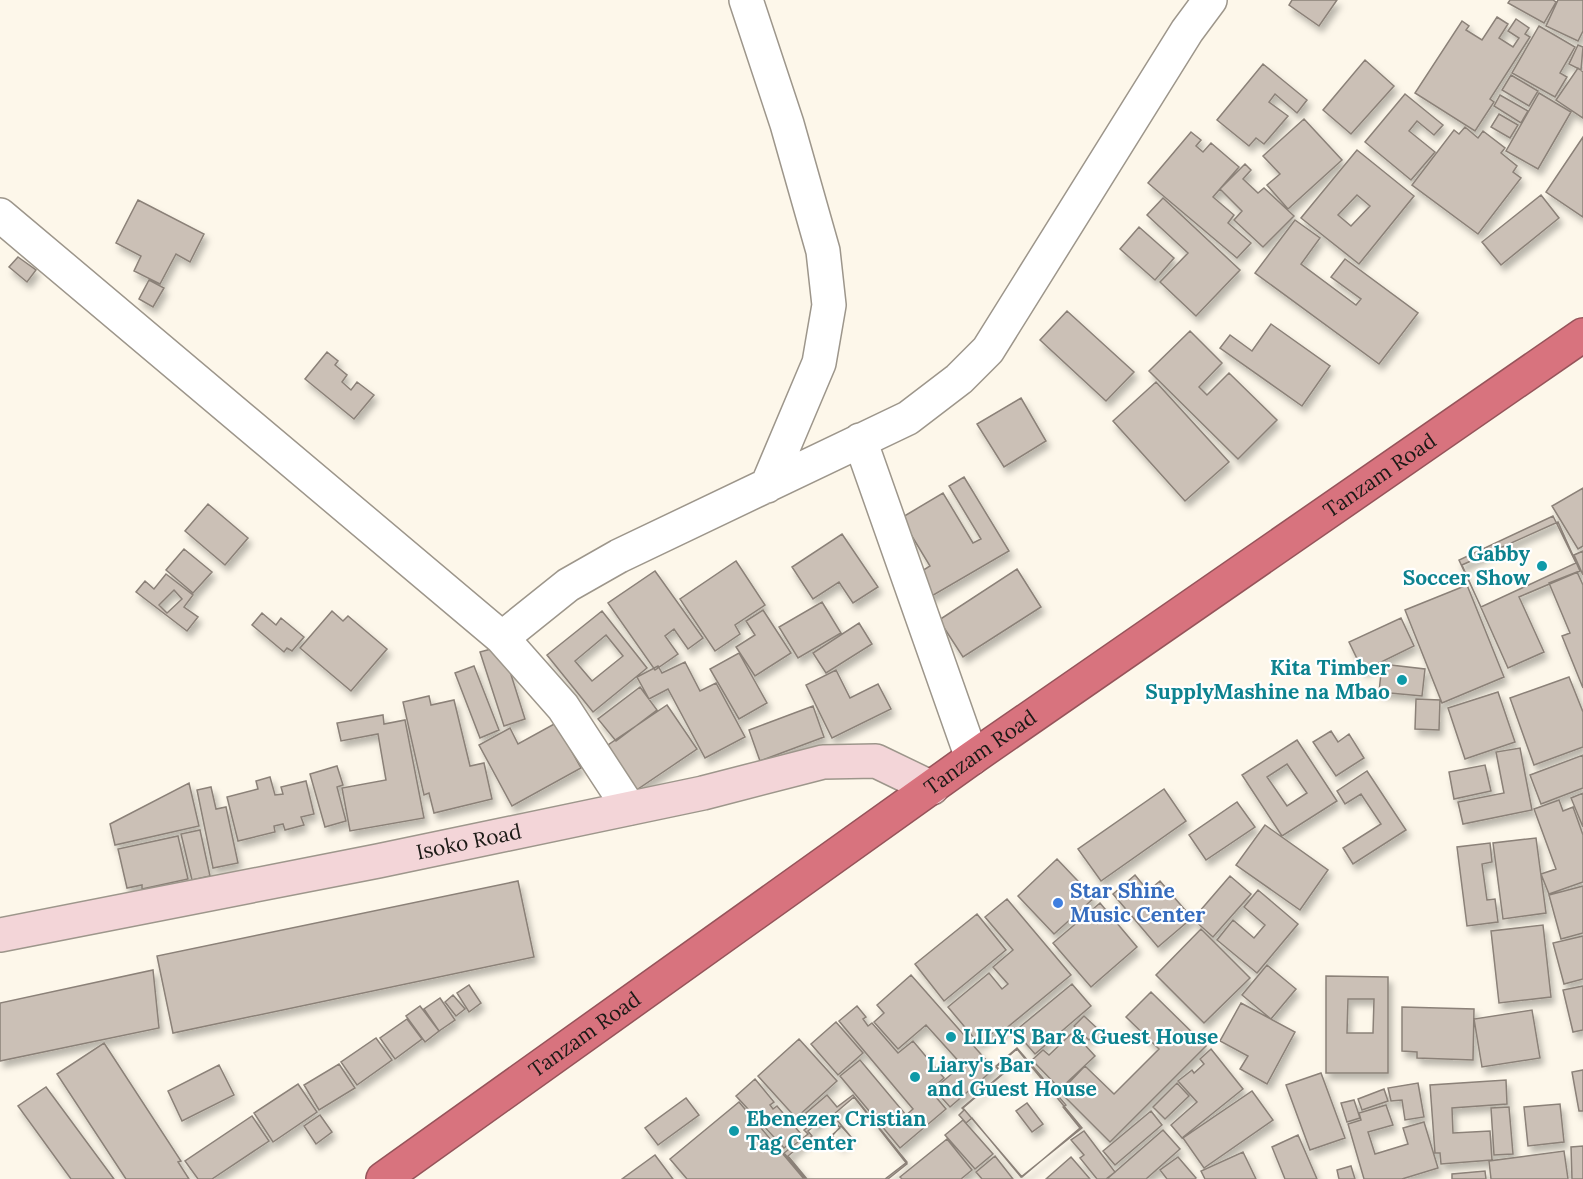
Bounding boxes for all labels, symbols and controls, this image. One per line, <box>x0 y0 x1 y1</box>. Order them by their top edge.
street label: Tanzam Road <box>1318 427 1441 524</box>
place label: Gabby Soccer Show <box>1403 540 1530 591</box>
marker: Gabby Soccer Show <box>1535 559 1549 573</box>
place label: Kita Timber SupplyMashine na Mbao <box>1145 654 1390 705</box>
marker: Kita Timber SupplyMashine na Mbao <box>1395 673 1409 687</box>
street label: Tanzam Road <box>919 703 1042 801</box>
street label: Isoko Road <box>414 817 524 866</box>
place label: Star Shine Music Center <box>1070 877 1205 928</box>
marker: Star Shine Music Center <box>1051 896 1065 910</box>
street label: Tanzam Road <box>523 985 646 1084</box>
place label: LILY'S Bar & Guest House <box>963 1023 1218 1050</box>
marker: LILY'S Bar & Guest House <box>944 1030 958 1044</box>
place label: Liary's Bar and Guest House <box>927 1051 1097 1102</box>
marker: Liary's Bar and Guest House <box>908 1070 922 1084</box>
place label: Ebenezer Cristian Tag Center <box>746 1105 926 1156</box>
marker: Ebenezer Cristian Tag Center <box>727 1124 741 1138</box>

